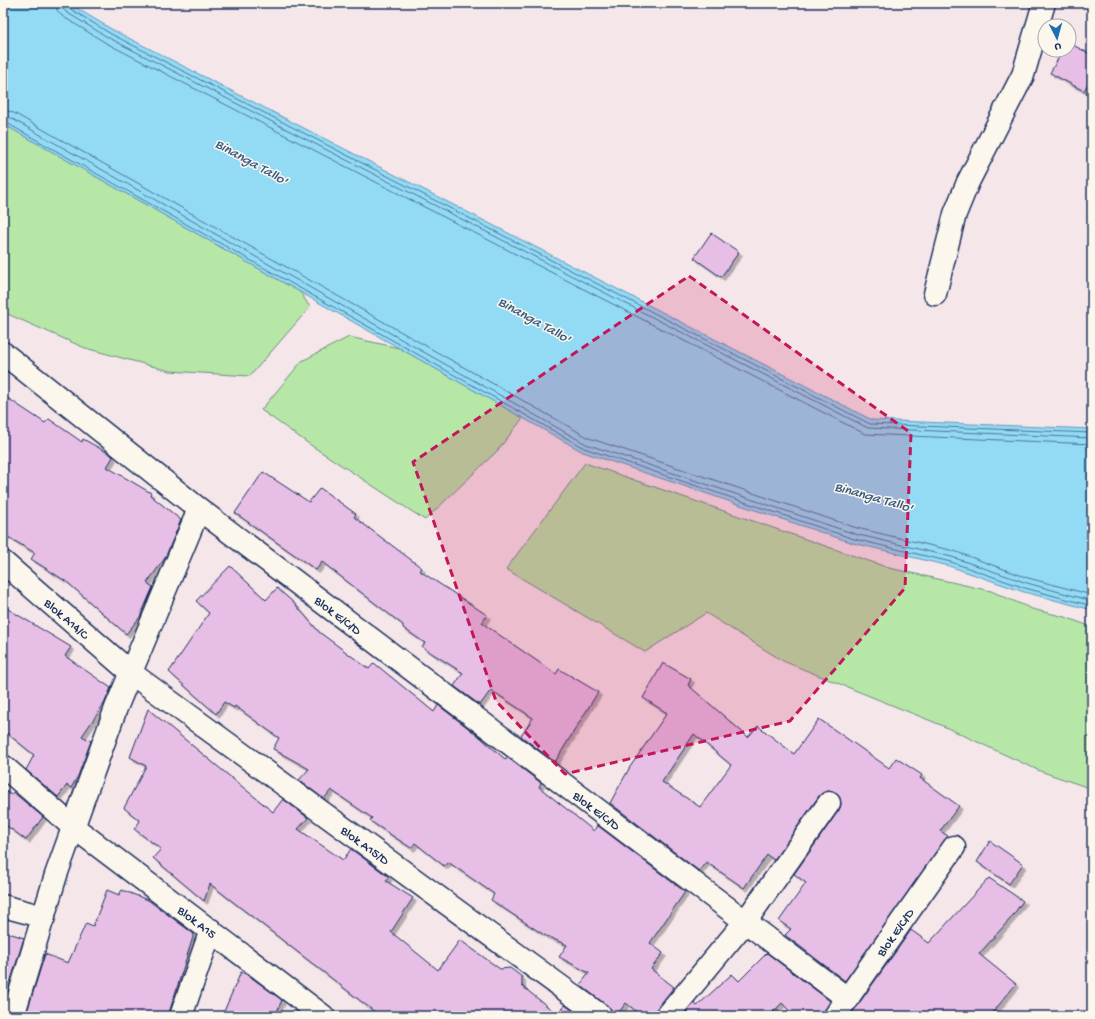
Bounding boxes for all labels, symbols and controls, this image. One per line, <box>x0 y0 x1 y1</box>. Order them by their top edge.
north arrow <box>1037 18 1077 58</box>
text: U <box>1053 40 1062 52</box>
water label: Binanga Tallo' <box>211 136 291 191</box>
water label: Binanga Tallo' <box>494 294 574 349</box>
water label: Binanga Tallo' <box>832 479 916 518</box>
street label: Blok E/C/D <box>310 593 364 639</box>
street label: Blok A14/C <box>39 595 92 644</box>
street label: Blok E/C/D <box>568 788 623 835</box>
street label: Blok A15/D <box>336 823 392 869</box>
street label: Blok A15 <box>173 903 219 943</box>
street label: Blok E/C/D <box>874 906 919 961</box>

